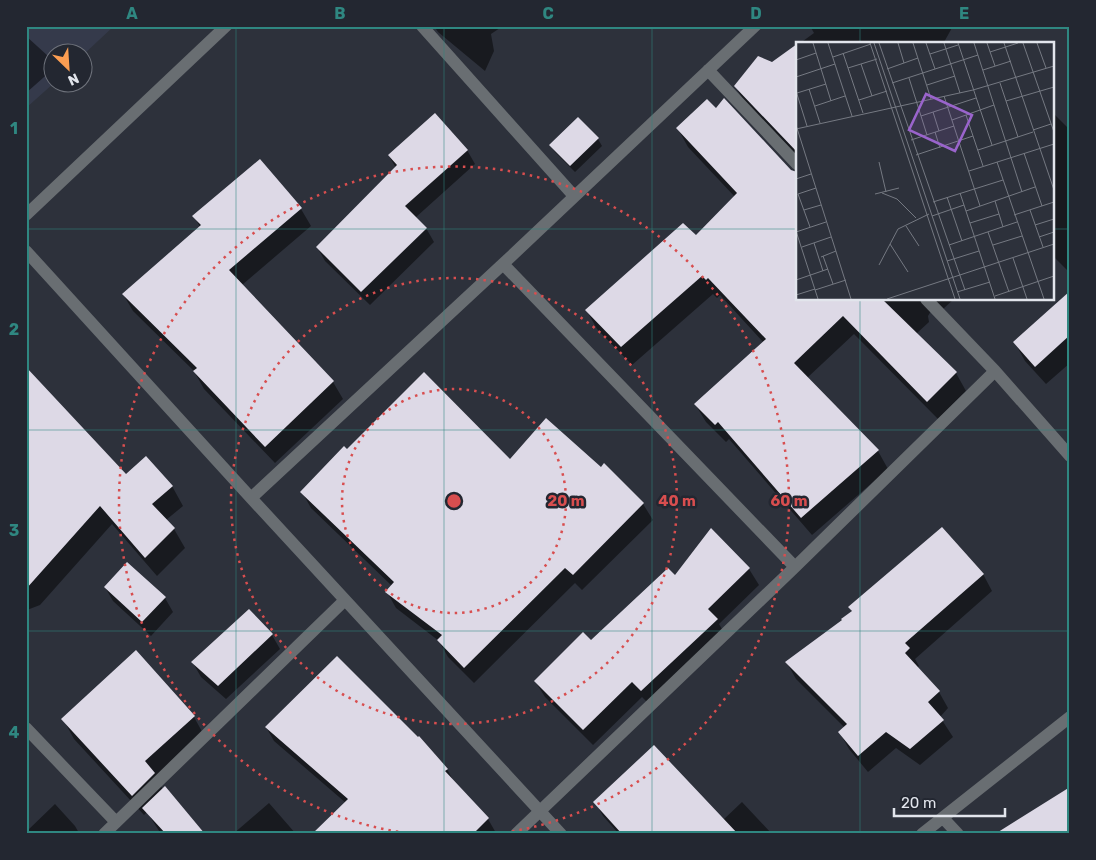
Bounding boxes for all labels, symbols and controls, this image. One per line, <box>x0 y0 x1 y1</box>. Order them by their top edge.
text: A <box>126 4 138 23</box>
text: B <box>334 4 346 23</box>
text: C <box>542 4 554 23</box>
text: D <box>750 4 762 23</box>
text: E <box>959 4 969 23</box>
north arrow <box>42 42 92 92</box>
inset map <box>796 42 1054 300</box>
text: N <box>65 69 81 89</box>
text: 1 <box>10 119 18 138</box>
text: 2 <box>9 320 19 339</box>
centre of rings <box>445 492 463 510</box>
text: 20 m <box>548 492 584 510</box>
text: 40 m <box>658 492 696 510</box>
text: 60 m <box>771 492 807 510</box>
text: 3 <box>9 521 19 540</box>
text: 4 <box>9 723 20 742</box>
scale bar <box>894 785 1005 817</box>
text: 20 m <box>901 794 936 812</box>

